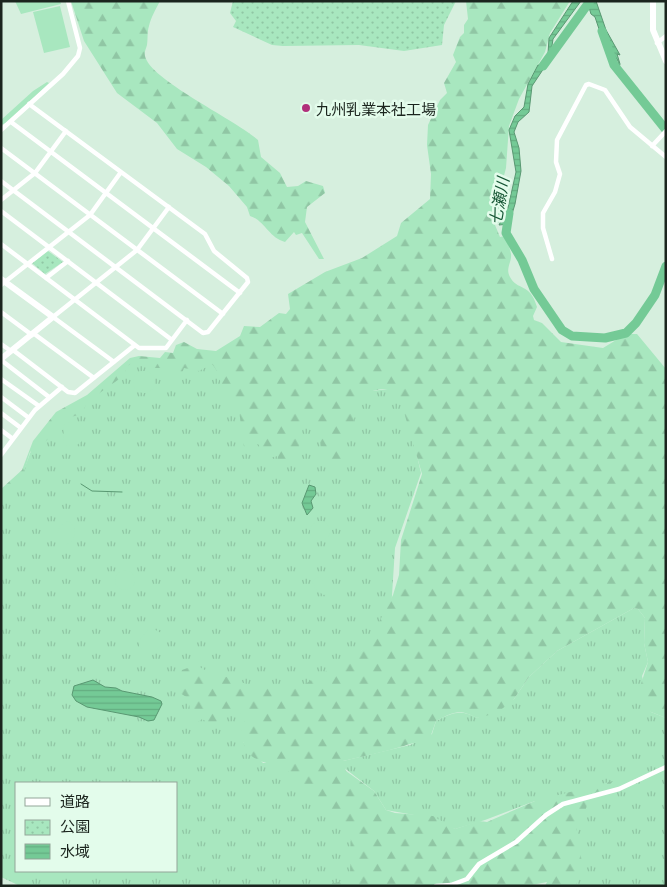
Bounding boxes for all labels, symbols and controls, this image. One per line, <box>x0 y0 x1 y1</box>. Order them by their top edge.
place label: 九州乳業本社工場 <box>316 97 436 120</box>
marker: 九州乳業本社工場 <box>300 102 312 114</box>
water label: 七瀬川 <box>482 173 514 227</box>
legend <box>15 782 178 872</box>
text: 道路 <box>60 789 90 812</box>
text: 公園 <box>60 814 90 837</box>
text: 水域 <box>60 839 90 862</box>

